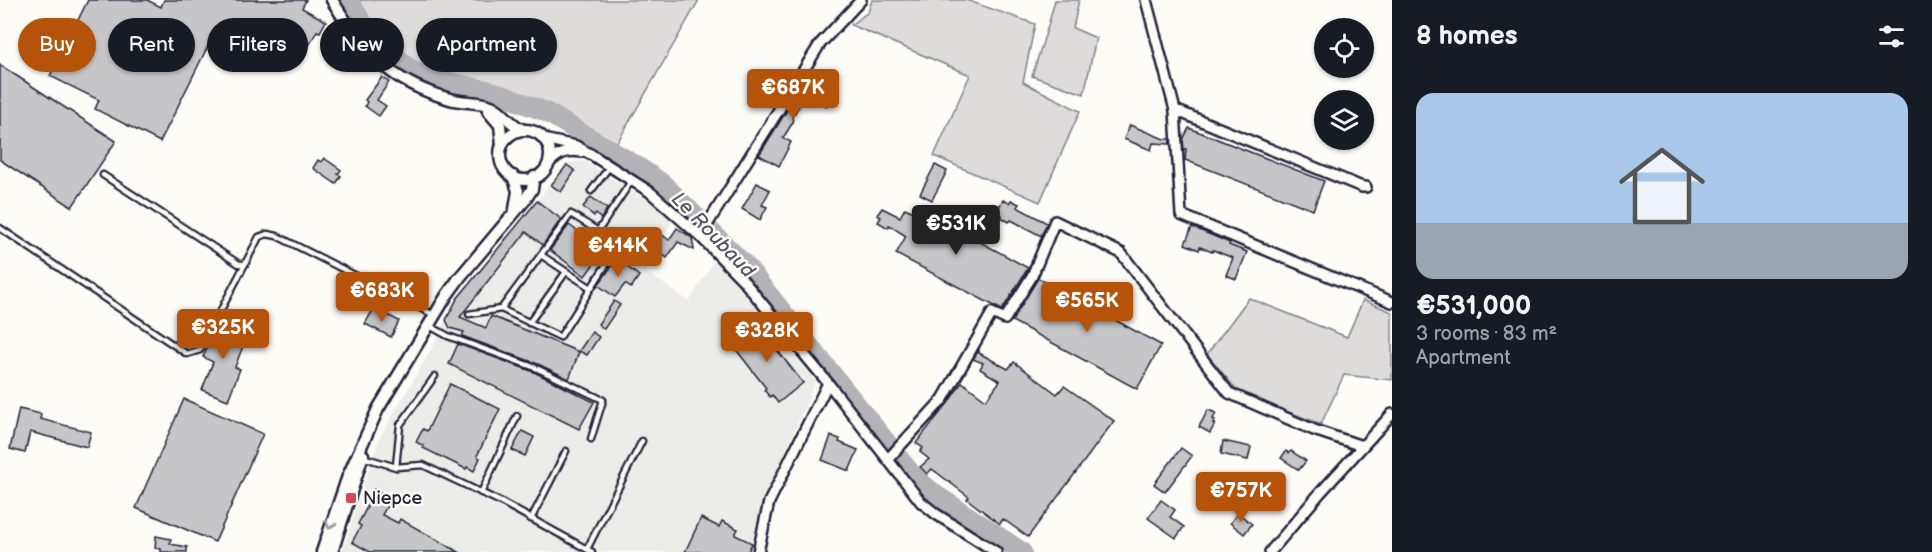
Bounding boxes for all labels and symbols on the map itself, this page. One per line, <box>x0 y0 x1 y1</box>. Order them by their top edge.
pin: €687K <box>751 69 835 120</box>
water label: Le Roubaud <box>666 187 760 283</box>
pin: €531K <box>914 205 998 256</box>
pin: €414K <box>576 227 660 278</box>
pin: €683K <box>340 272 424 323</box>
pin: €565K <box>1045 282 1129 333</box>
pin: €325K <box>181 309 265 360</box>
pin: €328K <box>725 312 809 363</box>
pin: €757K <box>1199 472 1283 523</box>
place label: Niepce <box>363 488 422 509</box>
marker: Niepce <box>344 491 358 505</box>
one-way arrow <box>325 519 338 530</box>

